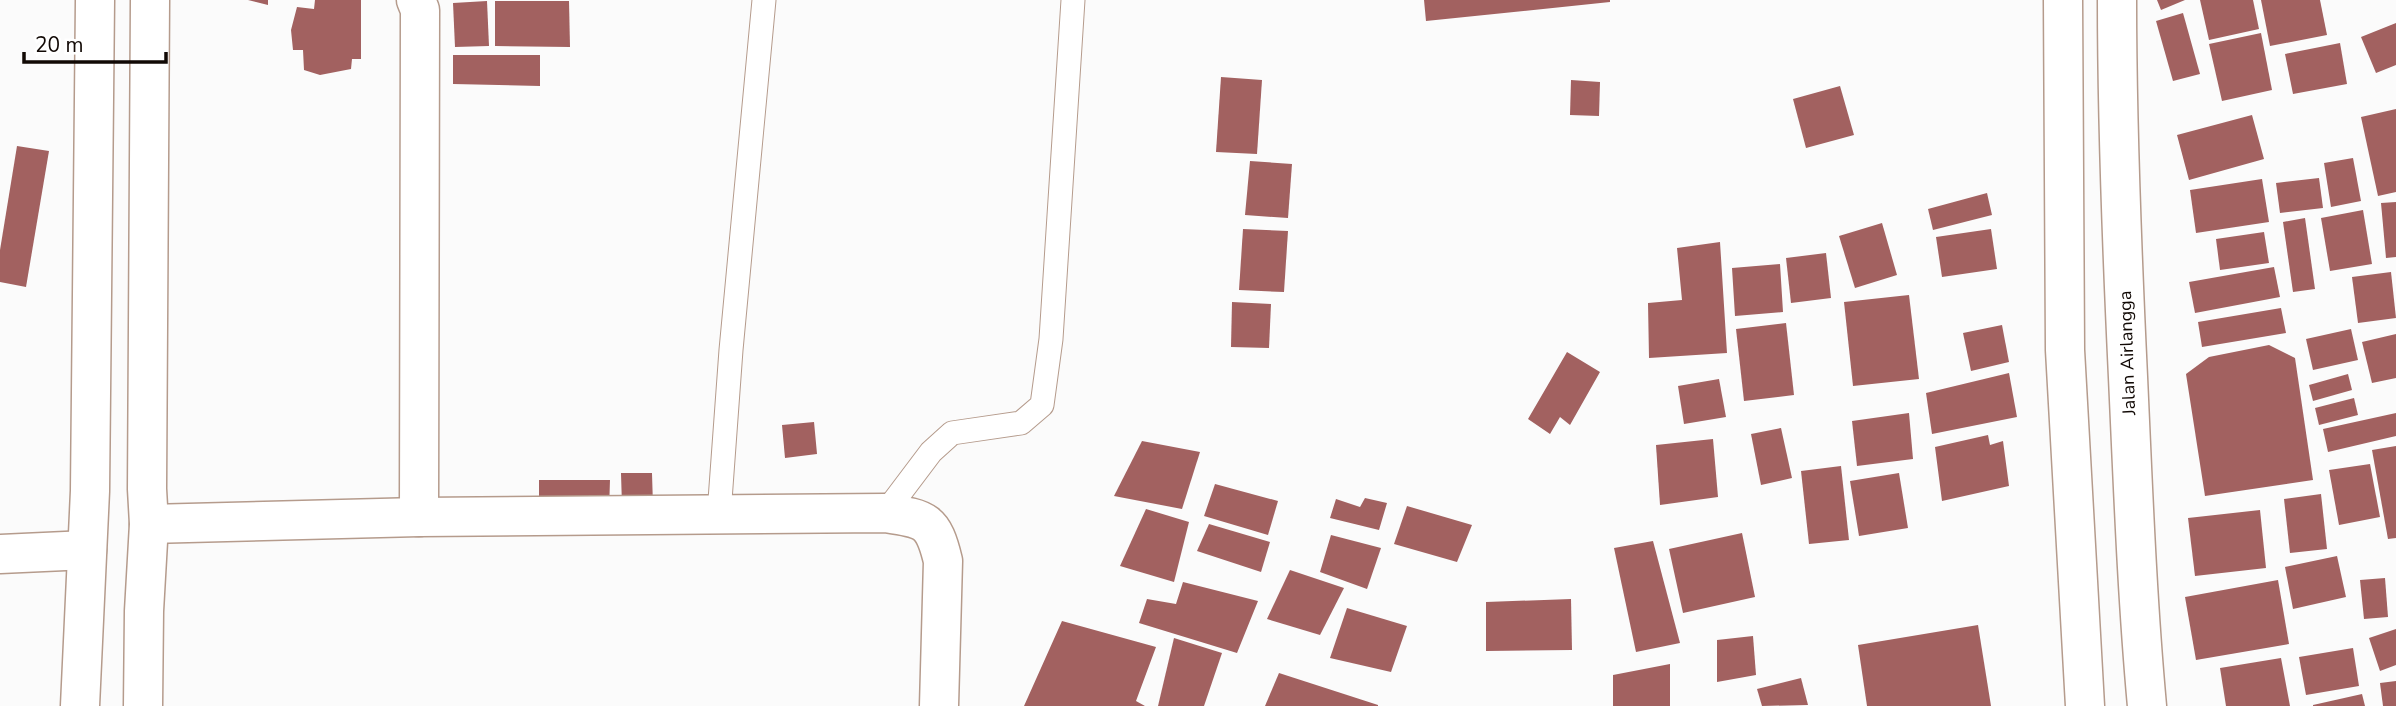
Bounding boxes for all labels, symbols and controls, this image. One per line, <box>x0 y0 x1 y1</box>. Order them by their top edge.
scale bar <box>24 21 166 65</box>
text: 20 m <box>35 31 84 59</box>
street label: Jalan Airlangga <box>2113 290 2141 417</box>

